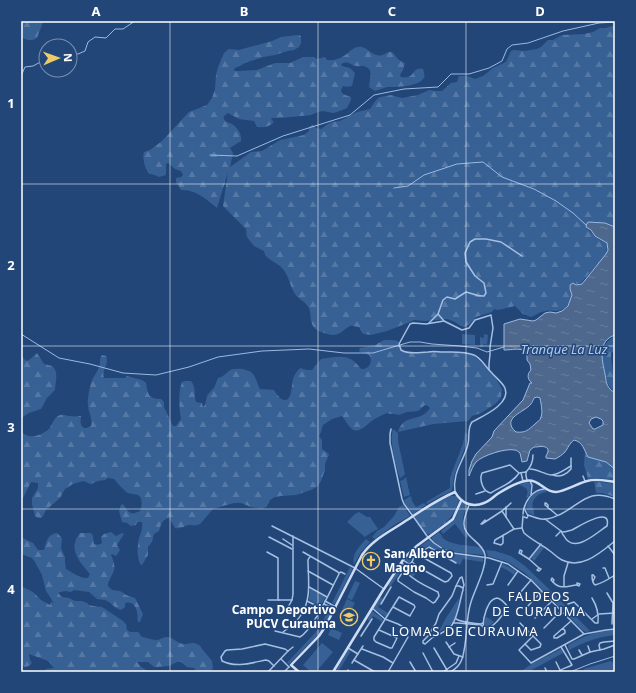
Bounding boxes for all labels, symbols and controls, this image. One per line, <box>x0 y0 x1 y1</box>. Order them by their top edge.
text: A <box>92 2 101 20</box>
text: B <box>240 2 248 20</box>
text: C <box>388 2 396 20</box>
text: D <box>535 2 545 20</box>
north arrow <box>38 38 78 78</box>
text: N <box>61 53 76 62</box>
text: 1 <box>7 94 15 112</box>
text: 2 <box>7 256 15 274</box>
water label: Tranque La Luz <box>520 340 608 358</box>
text: 3 <box>7 418 15 436</box>
place label: San Alberto Magno <box>384 545 453 576</box>
church icon: San Alberto Magno <box>361 551 381 571</box>
text: 4 <box>7 580 15 598</box>
district label: FALDEOS DE CURAUMA <box>492 587 586 620</box>
place label: Campo Deportivo PUCV Curauma <box>232 601 336 632</box>
school or university icon: Campo Deportivo PUCV Curauma <box>339 607 359 627</box>
district label: LOMAS DE CURAUMA <box>391 622 539 640</box>

